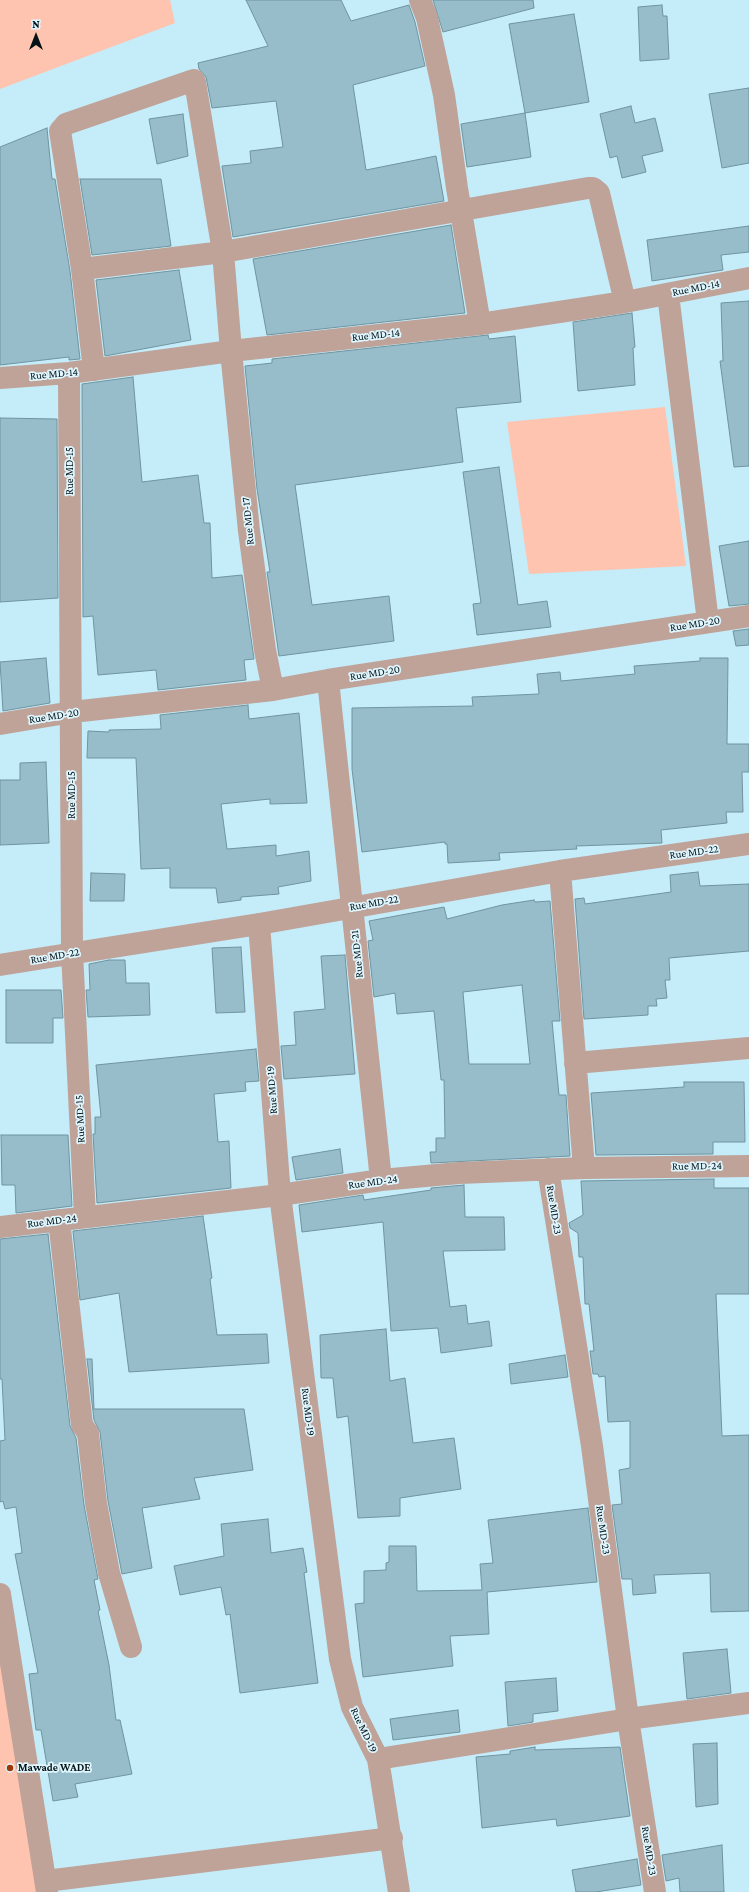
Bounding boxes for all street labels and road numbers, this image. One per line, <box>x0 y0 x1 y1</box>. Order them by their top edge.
street label: Rue MD-14 <box>671 277 721 299</box>
street label: Rue MD-14 <box>351 326 401 344</box>
street label: Rue MD-14 <box>29 365 79 383</box>
street label: Rue MD-15 <box>63 447 77 495</box>
street label: Rue MD-17 <box>239 497 257 545</box>
street label: Rue MD-20 <box>669 614 721 634</box>
street label: Rue MD-20 <box>349 663 401 683</box>
street label: Rue MD-20 <box>28 706 80 726</box>
street label: Rue MD-15 <box>65 771 79 819</box>
street label: Rue MD-22 <box>669 842 719 862</box>
street label: Rue MD-22 <box>348 892 400 914</box>
street label: Rue MD-21 <box>348 929 366 979</box>
street label: Rue MD-22 <box>29 945 81 967</box>
street label: Rue MD-19 <box>264 1065 280 1115</box>
street label: Rue MD-15 <box>72 1095 88 1143</box>
street label: Rue MD-24 <box>672 1159 722 1173</box>
street label: Rue MD-24 <box>347 1172 399 1192</box>
street label: Rue MD-23 <box>544 1185 564 1235</box>
street label: Rue MD-24 <box>26 1211 78 1231</box>
street label: Rue MD-19 <box>299 1387 317 1437</box>
street label: Rue MD-23 <box>593 1505 613 1555</box>
street label: Rue MD-19 <box>347 1705 381 1755</box>
street label: Rue MD-23 <box>639 1826 659 1876</box>

